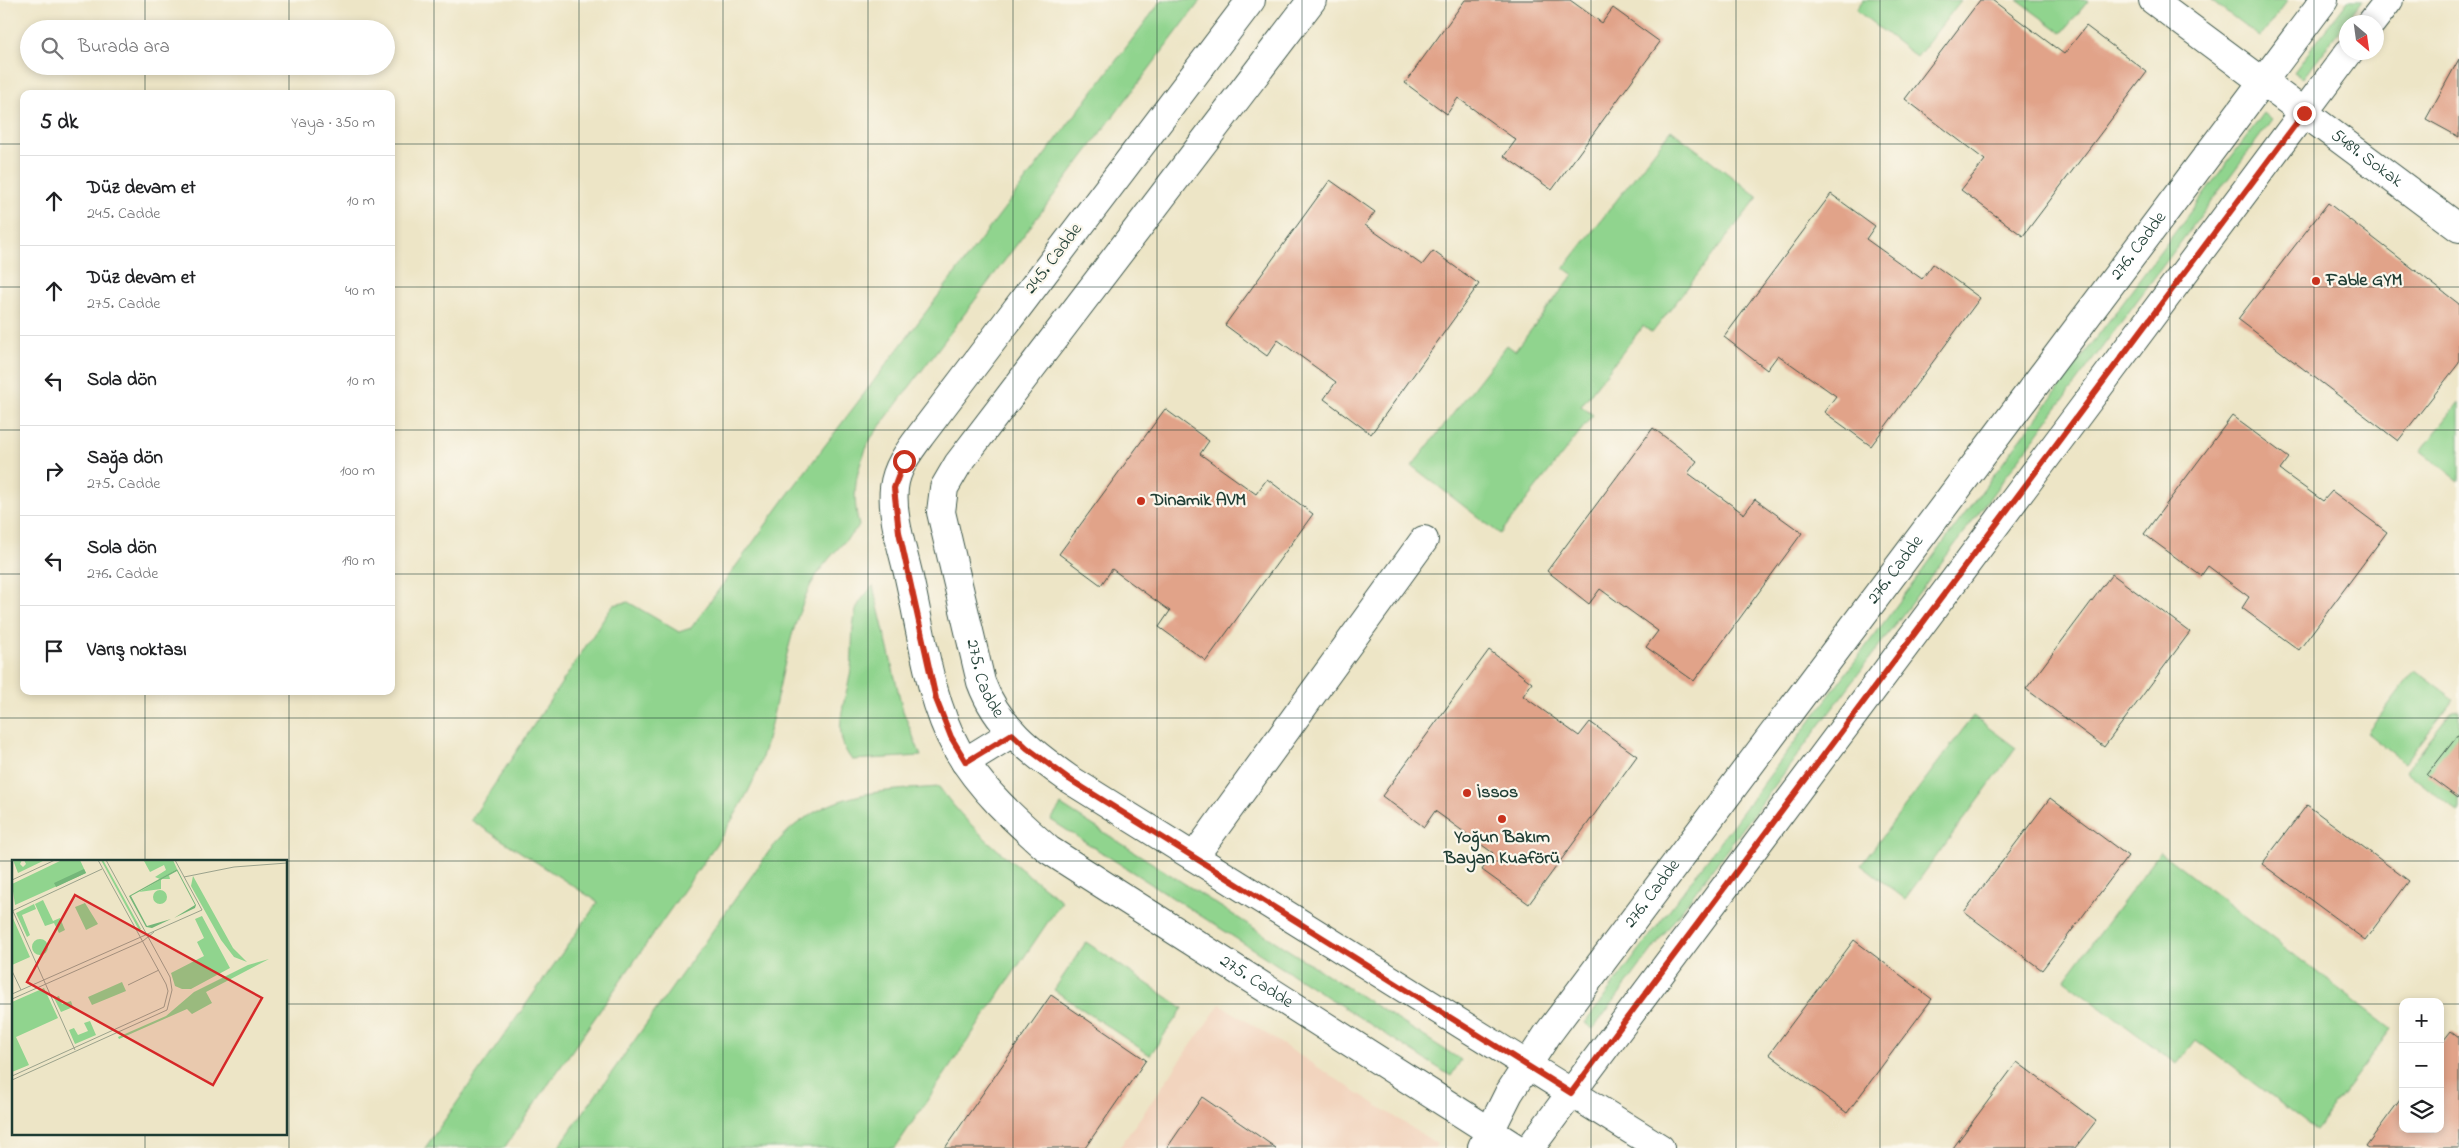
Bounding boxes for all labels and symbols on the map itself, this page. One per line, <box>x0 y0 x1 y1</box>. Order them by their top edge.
north arrow <box>2339 15 2384 60</box>
route end <box>2293 102 2316 125</box>
street label: 5489. Sokak <box>2325 123 2408 195</box>
street label: 276. Cadde <box>2105 206 2174 286</box>
street label: 245. Cadde <box>1019 217 1090 300</box>
place label: Fable GYM <box>2325 268 2402 294</box>
marker: Fable GYM <box>2310 275 2322 287</box>
route start <box>893 450 916 473</box>
place label: Dinamik AVM <box>1150 488 1246 514</box>
marker: Dinamik AVM <box>1135 495 1147 507</box>
street label: 276. Cadde <box>1861 529 1931 610</box>
street label: 275. Cadde <box>958 637 1011 725</box>
place label: İssos <box>1477 780 1518 806</box>
marker: İssos <box>1461 787 1473 799</box>
marker: Yoğun Bakım Bayan Kuaförü <box>1496 813 1508 825</box>
place label: Yoğun Bakım Bayan Kuaförü <box>1443 825 1560 873</box>
street label: 276. Cadde <box>1618 853 1688 934</box>
inset map <box>12 860 288 1136</box>
street label: 275. Cadde <box>1214 949 1299 1016</box>

